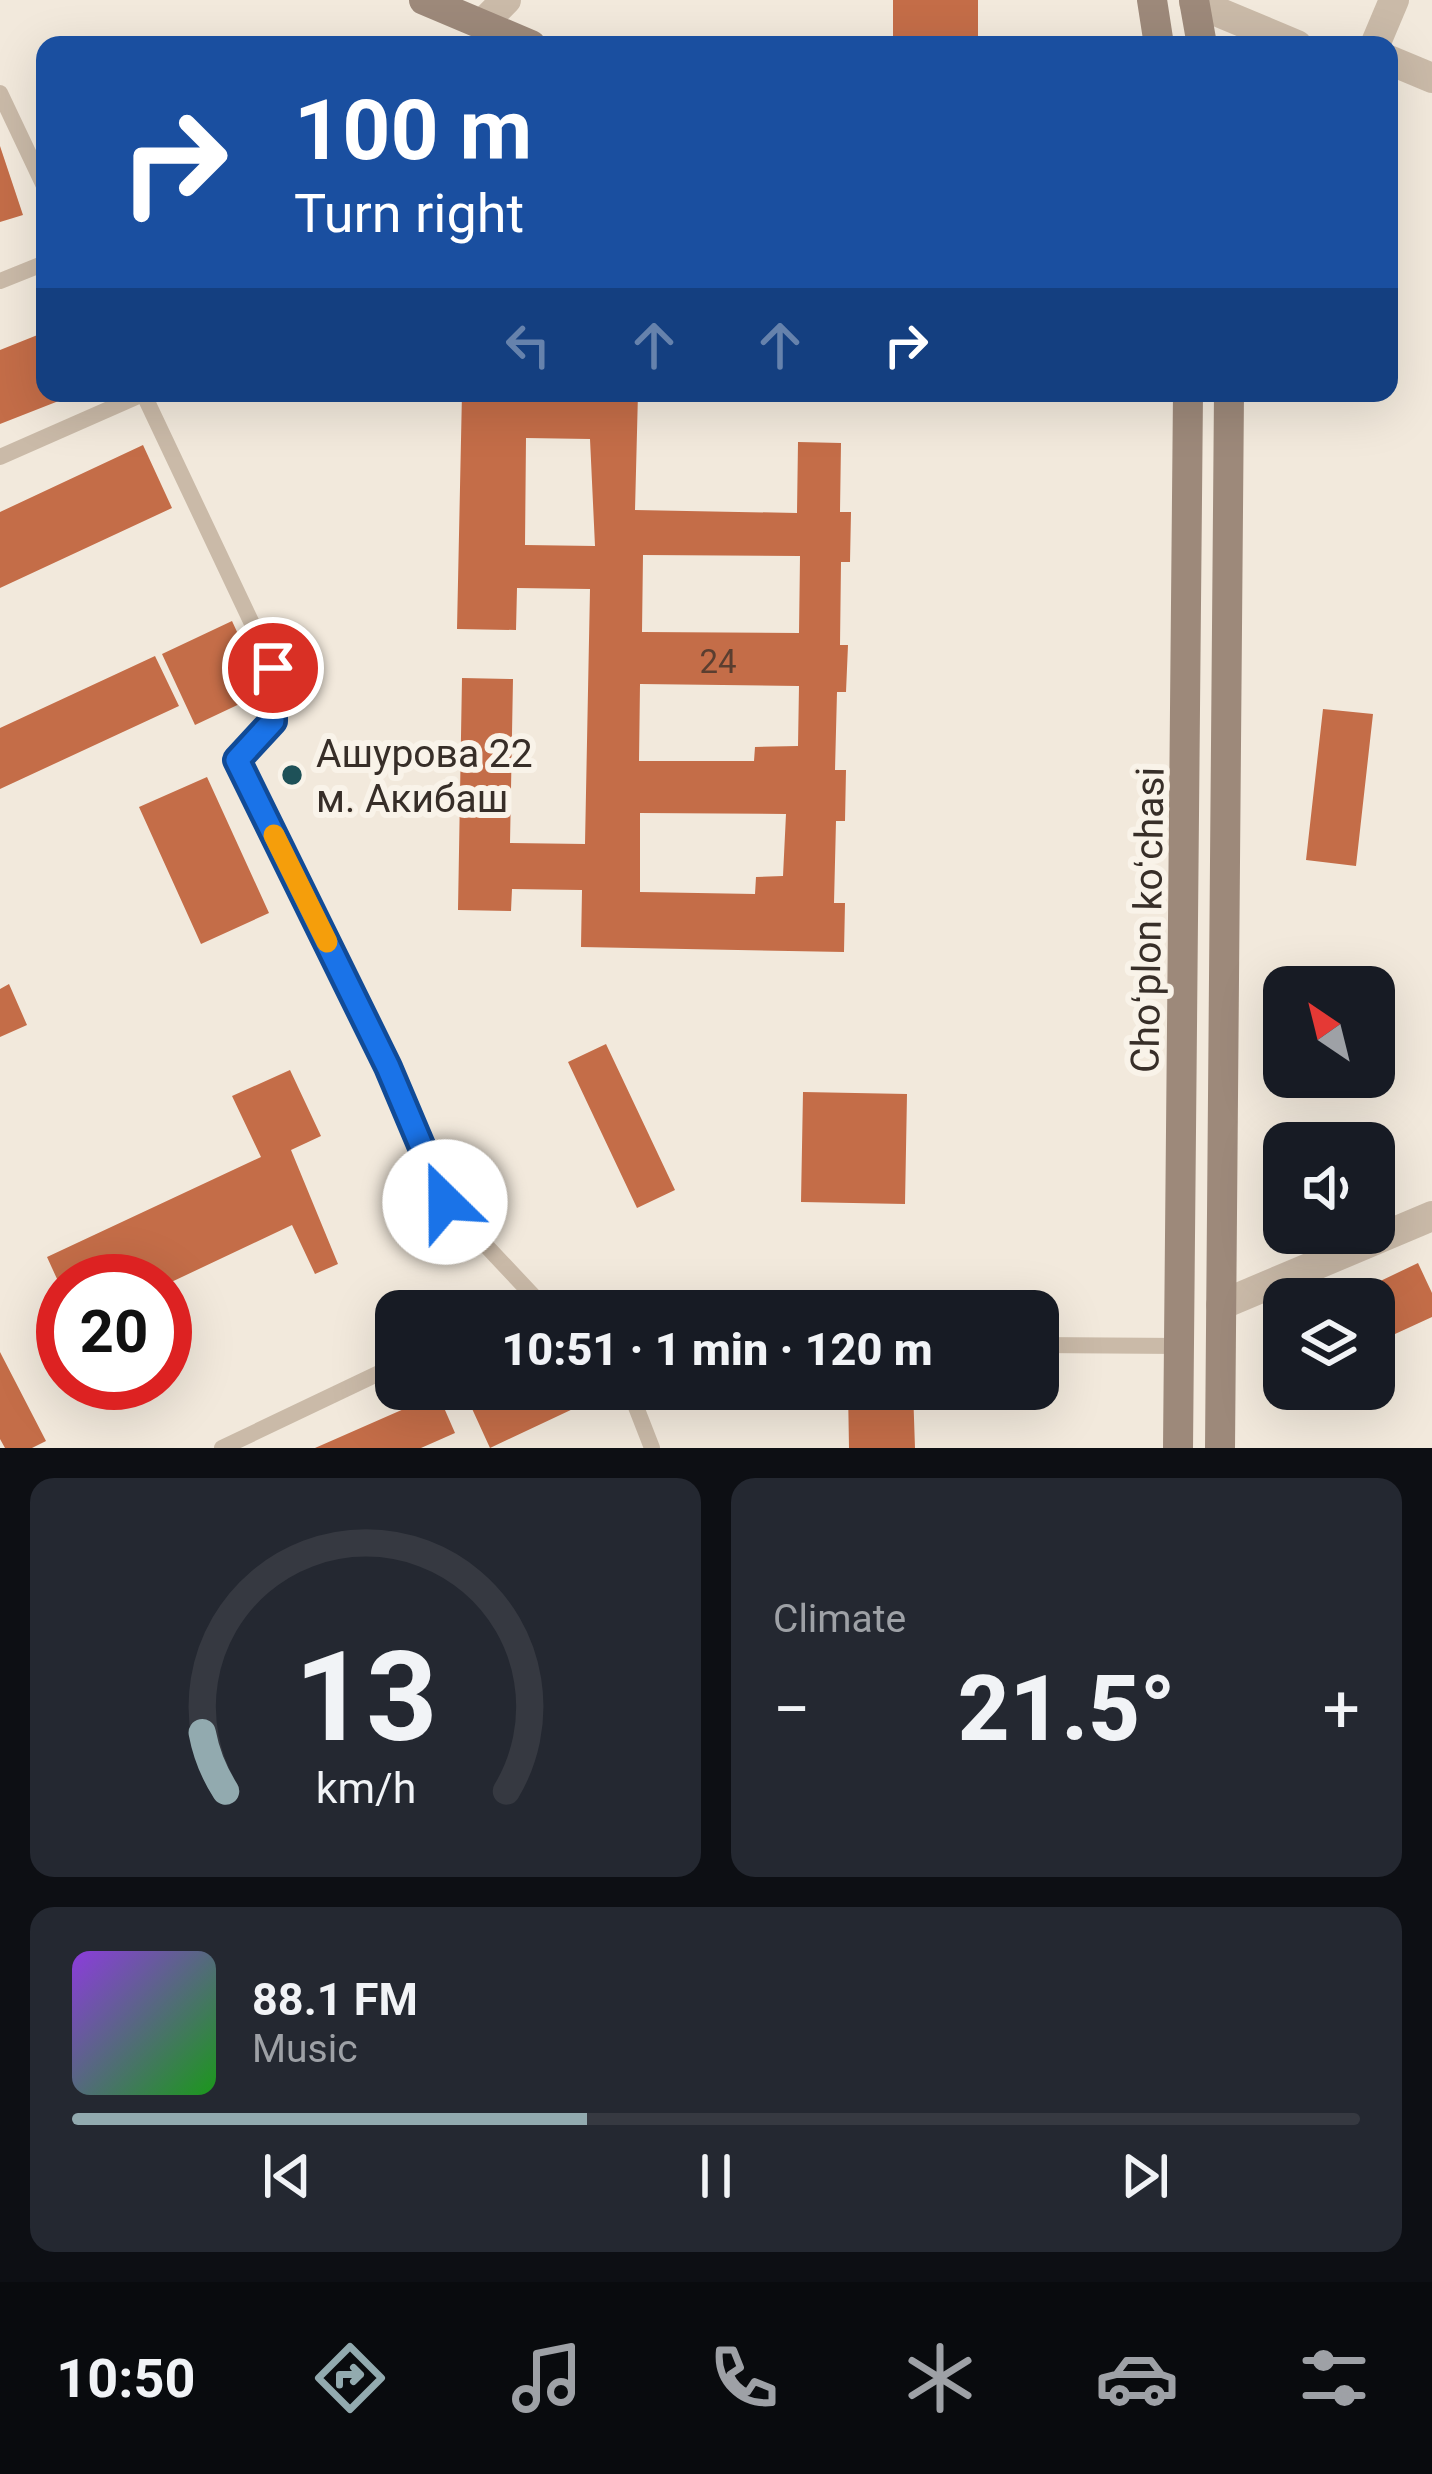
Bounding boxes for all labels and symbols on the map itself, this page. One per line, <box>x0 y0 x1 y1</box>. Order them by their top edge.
pin <box>222 617 324 719</box>
house number: 24 <box>699 642 737 681</box>
place label: Ашурова 22 м. Акибаш <box>316 731 533 822</box>
marker: Ашурова 22 м. Акибаш <box>279 762 305 788</box>
street label: Choʻplon koʻchasi <box>1122 767 1174 1073</box>
north arrow <box>1263 966 1395 1098</box>
position arrow <box>382 1139 508 1265</box>
speed limit sign: 20 <box>36 1254 192 1410</box>

